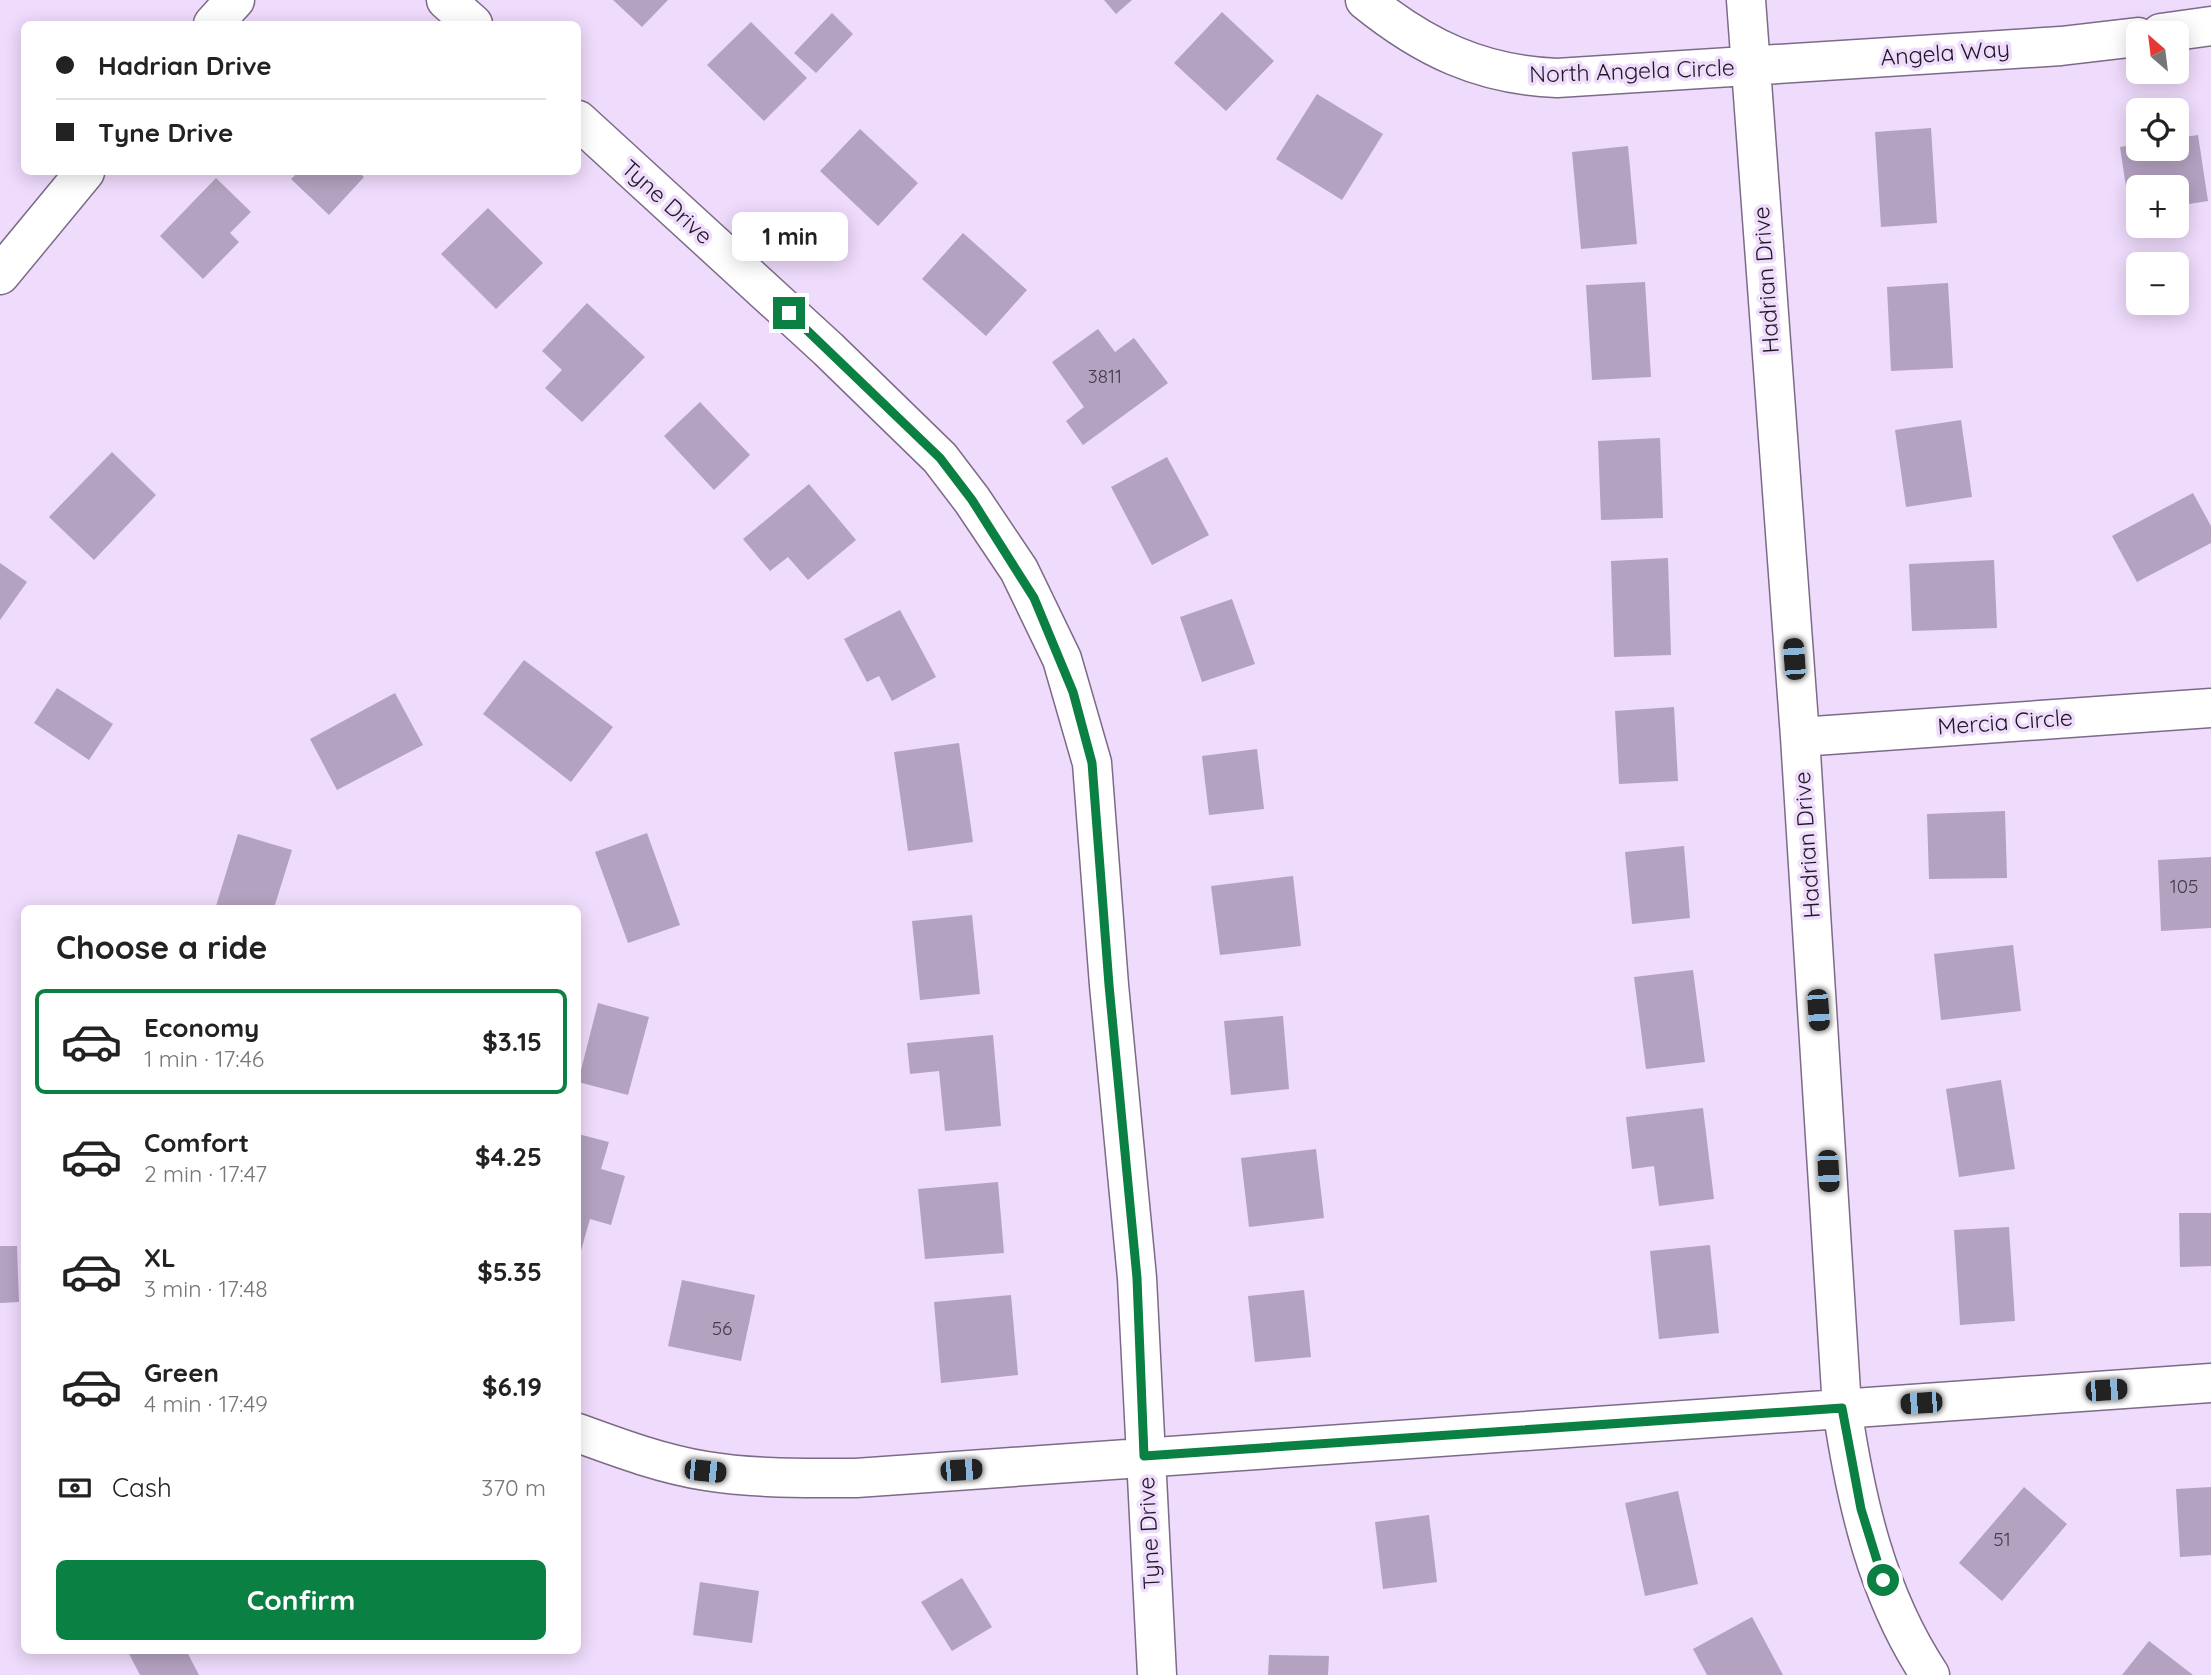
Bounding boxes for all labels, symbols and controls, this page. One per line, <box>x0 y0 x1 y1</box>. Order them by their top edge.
north arrow <box>2126 21 2189 84</box>
map controls <box>2126 21 2189 315</box>
street label: Angela Way <box>1879 34 2011 71</box>
text: Hadrian Drive <box>98 49 272 82</box>
street label: North Angela Circle <box>1529 52 1735 89</box>
button: locate <box>2126 98 2189 161</box>
text: Tyne Drive <box>98 116 233 149</box>
street label: Tyne Drive <box>616 153 719 250</box>
button: + <box>2126 175 2189 238</box>
street label: Hadrian Drive <box>1746 206 1785 354</box>
callout: 1 min <box>731 212 847 260</box>
text: 1 min <box>762 222 818 251</box>
button: − <box>2126 252 2189 315</box>
route end <box>773 297 805 329</box>
house number: 3811 <box>1088 364 1122 388</box>
car <box>1783 637 1806 681</box>
street label: Mercia Circle <box>1936 702 2074 741</box>
street label: Hadrian Drive <box>1787 771 1826 919</box>
house number: 105 <box>2170 874 2198 898</box>
text: Choose a ride <box>56 927 268 967</box>
car <box>1807 988 1830 1032</box>
icon: car <box>60 1010 123 1073</box>
text: Economy <box>144 1011 259 1044</box>
text: $3.15 <box>482 1025 542 1058</box>
text: 1 min · 17:46 <box>144 1044 264 1073</box>
icon: car <box>60 1125 123 1188</box>
text: Comfort <box>144 1126 249 1159</box>
text: $4.25 <box>475 1140 542 1173</box>
car <box>1817 1149 1840 1193</box>
text: 2 min · 17:47 <box>144 1159 267 1188</box>
icon: car <box>60 1240 123 1303</box>
text: XL <box>144 1241 176 1274</box>
text: $5.35 <box>477 1255 542 1288</box>
text: 3 min · 17:48 <box>144 1274 268 1303</box>
house number: 56 <box>712 1316 732 1340</box>
icon: car <box>60 1355 123 1418</box>
text: Green <box>144 1356 219 1389</box>
text: $6.19 <box>482 1370 542 1403</box>
car <box>2085 1378 2128 1402</box>
text: 4 min · 17:49 <box>144 1389 268 1418</box>
car <box>1900 1391 1943 1415</box>
car <box>684 1458 727 1484</box>
car <box>940 1458 983 1482</box>
icon: cash <box>56 1469 94 1507</box>
text: Cash <box>112 1471 172 1504</box>
text: 370 m <box>481 1473 546 1502</box>
street label: Tyne Drive <box>1131 1476 1166 1590</box>
house number: 51 <box>1993 1527 2011 1551</box>
button: Confirm <box>56 1560 546 1640</box>
route start <box>1867 1564 1899 1596</box>

